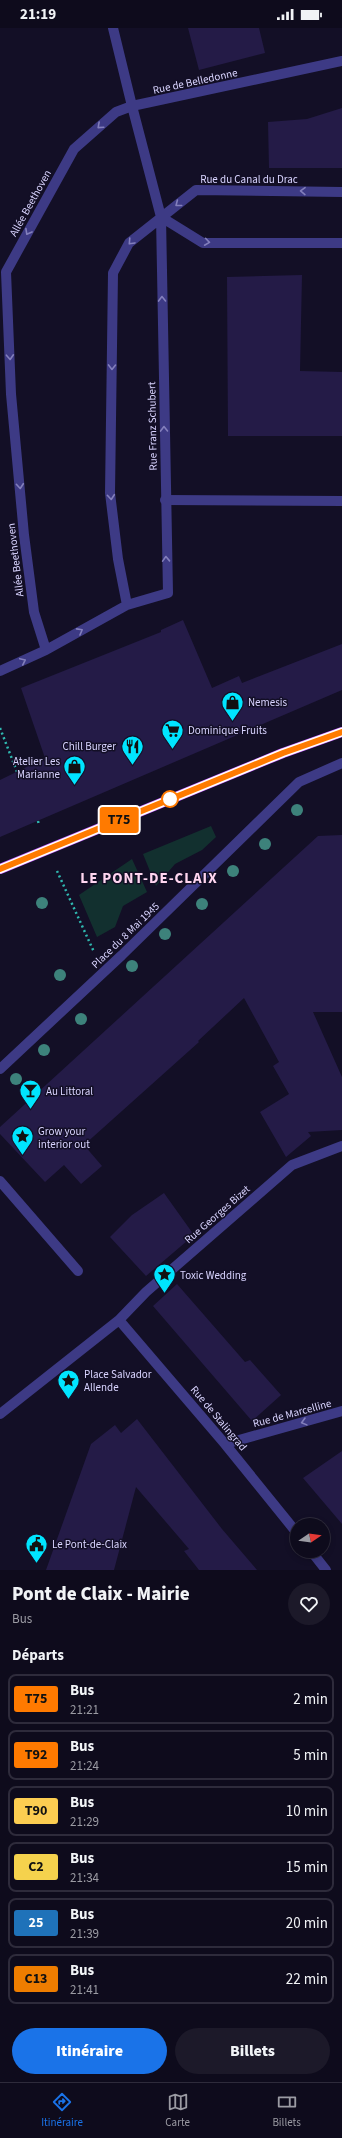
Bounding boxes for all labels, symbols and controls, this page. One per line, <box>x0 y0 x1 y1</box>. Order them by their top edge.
text: 21:19 <box>20 4 56 25</box>
street label: Rue de Belledonne <box>151 65 239 98</box>
one-way arrow <box>97 121 105 129</box>
street label: Allée Beethoven <box>6 167 55 239</box>
street label: Rue du Canal du Drac <box>200 172 298 187</box>
one-way arrow <box>300 187 306 196</box>
one-way arrow <box>175 199 182 206</box>
one-way arrow <box>25 228 32 236</box>
one-way arrow <box>128 237 136 245</box>
one-way arrow <box>204 237 210 246</box>
one-way arrow <box>158 296 166 302</box>
one-way arrow <box>5 354 14 360</box>
one-way arrow <box>108 364 116 370</box>
street label: Rue Franz Schubert <box>144 381 161 471</box>
one-way arrow <box>160 426 168 432</box>
one-way arrow <box>15 483 24 489</box>
one-way arrow <box>106 494 115 500</box>
street label: Allée Beethoven <box>4 522 27 598</box>
one-way arrow <box>162 556 171 562</box>
one-way arrow <box>76 628 84 635</box>
one-way arrow <box>19 658 27 666</box>
shop icon: Nemesis <box>219 689 245 722</box>
place label: Nemesis <box>248 695 287 710</box>
supermarket icon: Dominique Fruits <box>159 717 185 750</box>
place label: Dominique Fruits <box>188 723 267 738</box>
restaurant icon: Chill Burger <box>119 733 145 766</box>
place label: Chill Burger <box>62 739 116 754</box>
place label: Atelier Les Marianne <box>13 754 61 782</box>
shop icon: Atelier Les Marianne <box>62 754 88 787</box>
unlabelled marker <box>161 790 179 808</box>
line badge: T75 <box>96 807 142 833</box>
text: T75 <box>108 810 130 830</box>
district label: LE PONT-DE-CLAIX <box>80 868 218 889</box>
street label: Place du 8 Mai 1945 <box>88 899 163 972</box>
bar icon: Au Littoral <box>17 1078 43 1111</box>
place label: Au Littoral <box>46 1084 93 1099</box>
place icon: Grow your interior out <box>9 1124 35 1157</box>
place label: Grow your interior out <box>38 1124 90 1152</box>
street label: Rue Georges Bizet <box>181 1182 254 1247</box>
place icon: Toxic Wedding <box>152 1262 178 1295</box>
place label: Toxic Wedding <box>180 1268 247 1283</box>
place icon: Place Salvador Allende <box>56 1367 82 1400</box>
place label: Place Salvador Allende <box>84 1367 152 1395</box>
street label: Rue de Stalingrad <box>187 1383 250 1454</box>
street label: Rue de Marcelline <box>251 1396 334 1431</box>
one-way arrow <box>301 1417 308 1426</box>
north arrow <box>290 1518 330 1558</box>
map controls <box>290 1518 330 1558</box>
public building icon: Le Pont-de-Claix <box>24 1531 50 1564</box>
place label: Le Pont-de-Claix <box>52 1537 127 1552</box>
text: Pont de Claix - Mairie <box>12 1581 190 1608</box>
button: heart <box>288 1583 330 1625</box>
text: Bus <box>12 1610 32 1628</box>
text: Départs <box>12 1645 64 1666</box>
text: Bus <box>70 1680 94 1701</box>
text: T75 <box>25 1689 47 1709</box>
text: 2 min <box>293 1689 328 1710</box>
text: 21:21 <box>70 1701 99 1719</box>
text: Bus <box>70 1736 94 1757</box>
text: T92 <box>25 1745 47 1765</box>
text: 5 min <box>293 1745 328 1766</box>
text: 21:24 <box>70 1757 99 1775</box>
text: Bus <box>70 1792 94 1813</box>
text: T90 <box>25 1801 47 1821</box>
text: 10 min <box>286 1801 328 1822</box>
text: 21:29 <box>70 1813 99 1831</box>
text: Bus <box>70 1848 94 1869</box>
text: C2 <box>28 1857 44 1877</box>
text: 15 min <box>286 1857 328 1878</box>
text: 21:34 <box>70 1869 99 1887</box>
text: Bus <box>70 1904 94 1925</box>
text: 25 <box>29 1913 43 1933</box>
text: 20 min <box>286 1913 328 1934</box>
text: 21:39 <box>70 1925 99 1943</box>
text: Bus <box>70 1960 94 1981</box>
text: C13 <box>25 1969 47 1989</box>
text: 22 min <box>286 1969 328 1990</box>
text: 21:41 <box>70 1981 99 1999</box>
button: Itinéraire <box>12 2028 167 2074</box>
button: Billets <box>175 2028 330 2074</box>
tab: Itinéraire <box>41 2091 83 2130</box>
tab: Carte <box>165 2091 190 2130</box>
tab: Billets <box>272 2091 301 2130</box>

